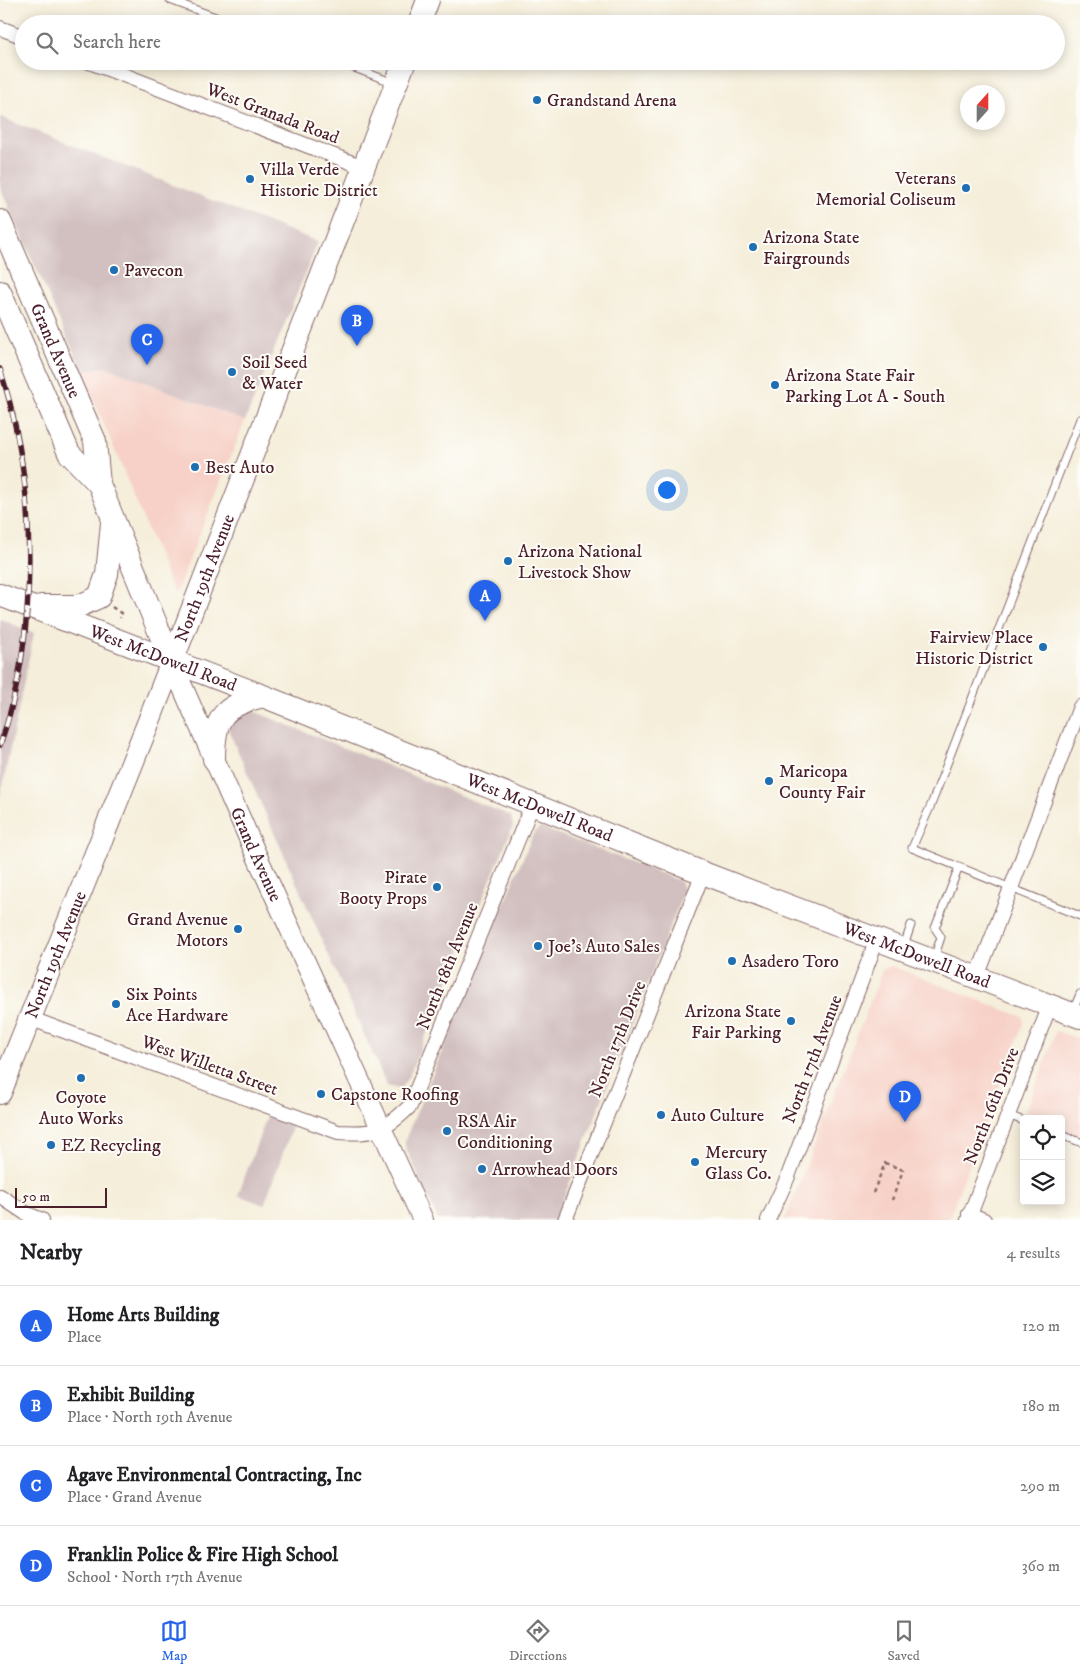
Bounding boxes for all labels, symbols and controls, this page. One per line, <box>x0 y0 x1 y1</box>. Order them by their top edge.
search box <box>15 15 1065 70</box>
icon: search <box>33 29 61 57</box>
text: Search here <box>73 31 161 54</box>
street label: West Granada Road <box>202 78 342 149</box>
north arrow <box>960 85 1005 130</box>
place label: Grandstand Arena <box>547 90 677 112</box>
marker: Grandstand Arena <box>531 94 543 106</box>
place label: Villa Verde Historic District <box>259 159 378 202</box>
place label: Veterans Memorial Coliseum <box>816 168 956 211</box>
marker: Villa Verde Historic District <box>244 173 256 185</box>
marker: Veterans Memorial Coliseum <box>960 182 972 194</box>
place label: Arizona State Fairgrounds <box>763 227 859 270</box>
marker: Arizona State Fairgrounds <box>747 241 759 253</box>
place label: Pavecon <box>124 260 184 282</box>
marker: Pavecon <box>108 264 120 276</box>
street label: Grand Avenue <box>25 300 85 402</box>
pin: B <box>341 305 373 346</box>
pin: C <box>131 324 163 365</box>
place label: Soil Seed & Water <box>242 352 307 395</box>
place label: Arizona State Fair Parking Lot A - South <box>785 365 946 408</box>
marker: Soil Seed & Water <box>226 366 238 378</box>
marker: Arizona State Fair Parking Lot A - South <box>769 379 781 391</box>
place label: Best Auto <box>205 457 274 479</box>
marker: Best Auto <box>189 461 201 473</box>
your location <box>654 477 680 503</box>
street label: North 19th Avenue <box>171 511 240 646</box>
place label: Arizona National Livestock Show <box>518 541 642 584</box>
marker: Arizona National Livestock Show <box>502 555 514 567</box>
pin: A <box>469 580 501 621</box>
street label: West McDowell Road <box>85 620 240 697</box>
place label: Fairview Place Historic District <box>915 627 1033 670</box>
marker: Fairview Place Historic District <box>1037 641 1049 653</box>
place label: Maricopa County Fair <box>779 761 866 804</box>
street label: West McDowell Road <box>462 769 616 848</box>
marker: Maricopa County Fair <box>763 775 775 787</box>
street label: Grand Avenue <box>225 804 286 905</box>
place label: Pirate Booty Props <box>339 867 427 910</box>
marker: Pirate Booty Props <box>431 881 443 893</box>
street label: North 19th Avenue <box>21 888 92 1022</box>
street label: North 18th Avenue <box>412 899 483 1033</box>
place label: Grand Avenue Motors <box>127 909 228 952</box>
street label: West McDowell Road <box>839 917 993 994</box>
marker: Grand Avenue Motors <box>232 923 244 935</box>
place label: Joe's Auto Sales <box>546 936 660 958</box>
marker: Joe's Auto Sales <box>532 940 544 952</box>
place label: Asadero Toro <box>742 951 839 973</box>
marker: Asadero Toro <box>726 955 738 967</box>
street label: North 17th Drive <box>584 978 651 1101</box>
place label: Six Points Ace Hardware <box>126 984 228 1027</box>
street label: North 17th Avenue <box>778 992 848 1127</box>
marker: Six Points Ace Hardware <box>110 998 122 1010</box>
place label: Arizona State Fair Parking <box>685 1001 781 1044</box>
marker: Arizona State Fair Parking <box>785 1015 797 1027</box>
street label: West Willetta Street <box>137 1031 281 1101</box>
street label: North 16th Drive <box>959 1045 1024 1168</box>
marker: Coyote Auto Works <box>75 1072 87 1084</box>
pin: D <box>889 1081 921 1122</box>
place label: Capstone Roofing <box>331 1084 459 1106</box>
place label: Coyote Auto Works <box>39 1087 123 1130</box>
marker: Capstone Roofing <box>315 1088 327 1100</box>
place label: Auto Culture <box>671 1105 764 1127</box>
marker: Auto Culture <box>655 1109 667 1121</box>
place label: RSA Air Conditioning <box>457 1111 552 1154</box>
map controls <box>1020 1115 1065 1205</box>
button: locate <box>1020 1115 1065 1160</box>
marker: RSA Air Conditioning <box>441 1125 453 1137</box>
place label: EZ Recycling <box>61 1135 161 1157</box>
marker: EZ Recycling <box>45 1139 57 1151</box>
place label: Mercury Glass Co. <box>705 1142 772 1185</box>
marker: Mercury Glass Co. <box>689 1156 701 1168</box>
place label: Arrowhead Doors <box>492 1159 618 1181</box>
button: layers <box>1020 1160 1065 1205</box>
marker: Arrowhead Doors <box>476 1163 488 1175</box>
scale bar <box>15 1185 108 1208</box>
text: 50 m <box>22 1188 50 1206</box>
text: Nearby <box>20 1240 82 1266</box>
text: 4 results <box>1007 1243 1060 1263</box>
text: Home Arts Building <box>67 1304 219 1327</box>
text: A <box>31 1316 41 1336</box>
text: 120 m <box>1022 1316 1060 1336</box>
text: Place <box>67 1327 101 1347</box>
text: Exhibit Building <box>67 1384 194 1407</box>
text: B <box>31 1396 41 1416</box>
text: 180 m <box>1022 1396 1060 1416</box>
text: Place · North 19th Avenue <box>67 1407 232 1427</box>
text: Agave Environmental Contracting, Inc <box>67 1464 362 1487</box>
text: C <box>31 1476 41 1496</box>
text: 290 m <box>1020 1476 1060 1496</box>
text: Place · Grand Avenue <box>67 1487 202 1507</box>
text: Franklin Police & Fire High School <box>67 1544 338 1567</box>
text: D <box>30 1556 42 1576</box>
text: 360 m <box>1022 1556 1060 1576</box>
text: School · North 17th Avenue <box>67 1567 242 1587</box>
tab: Map <box>160 1617 188 1665</box>
tab: Directions <box>509 1617 567 1665</box>
tab: Saved <box>888 1617 920 1665</box>

